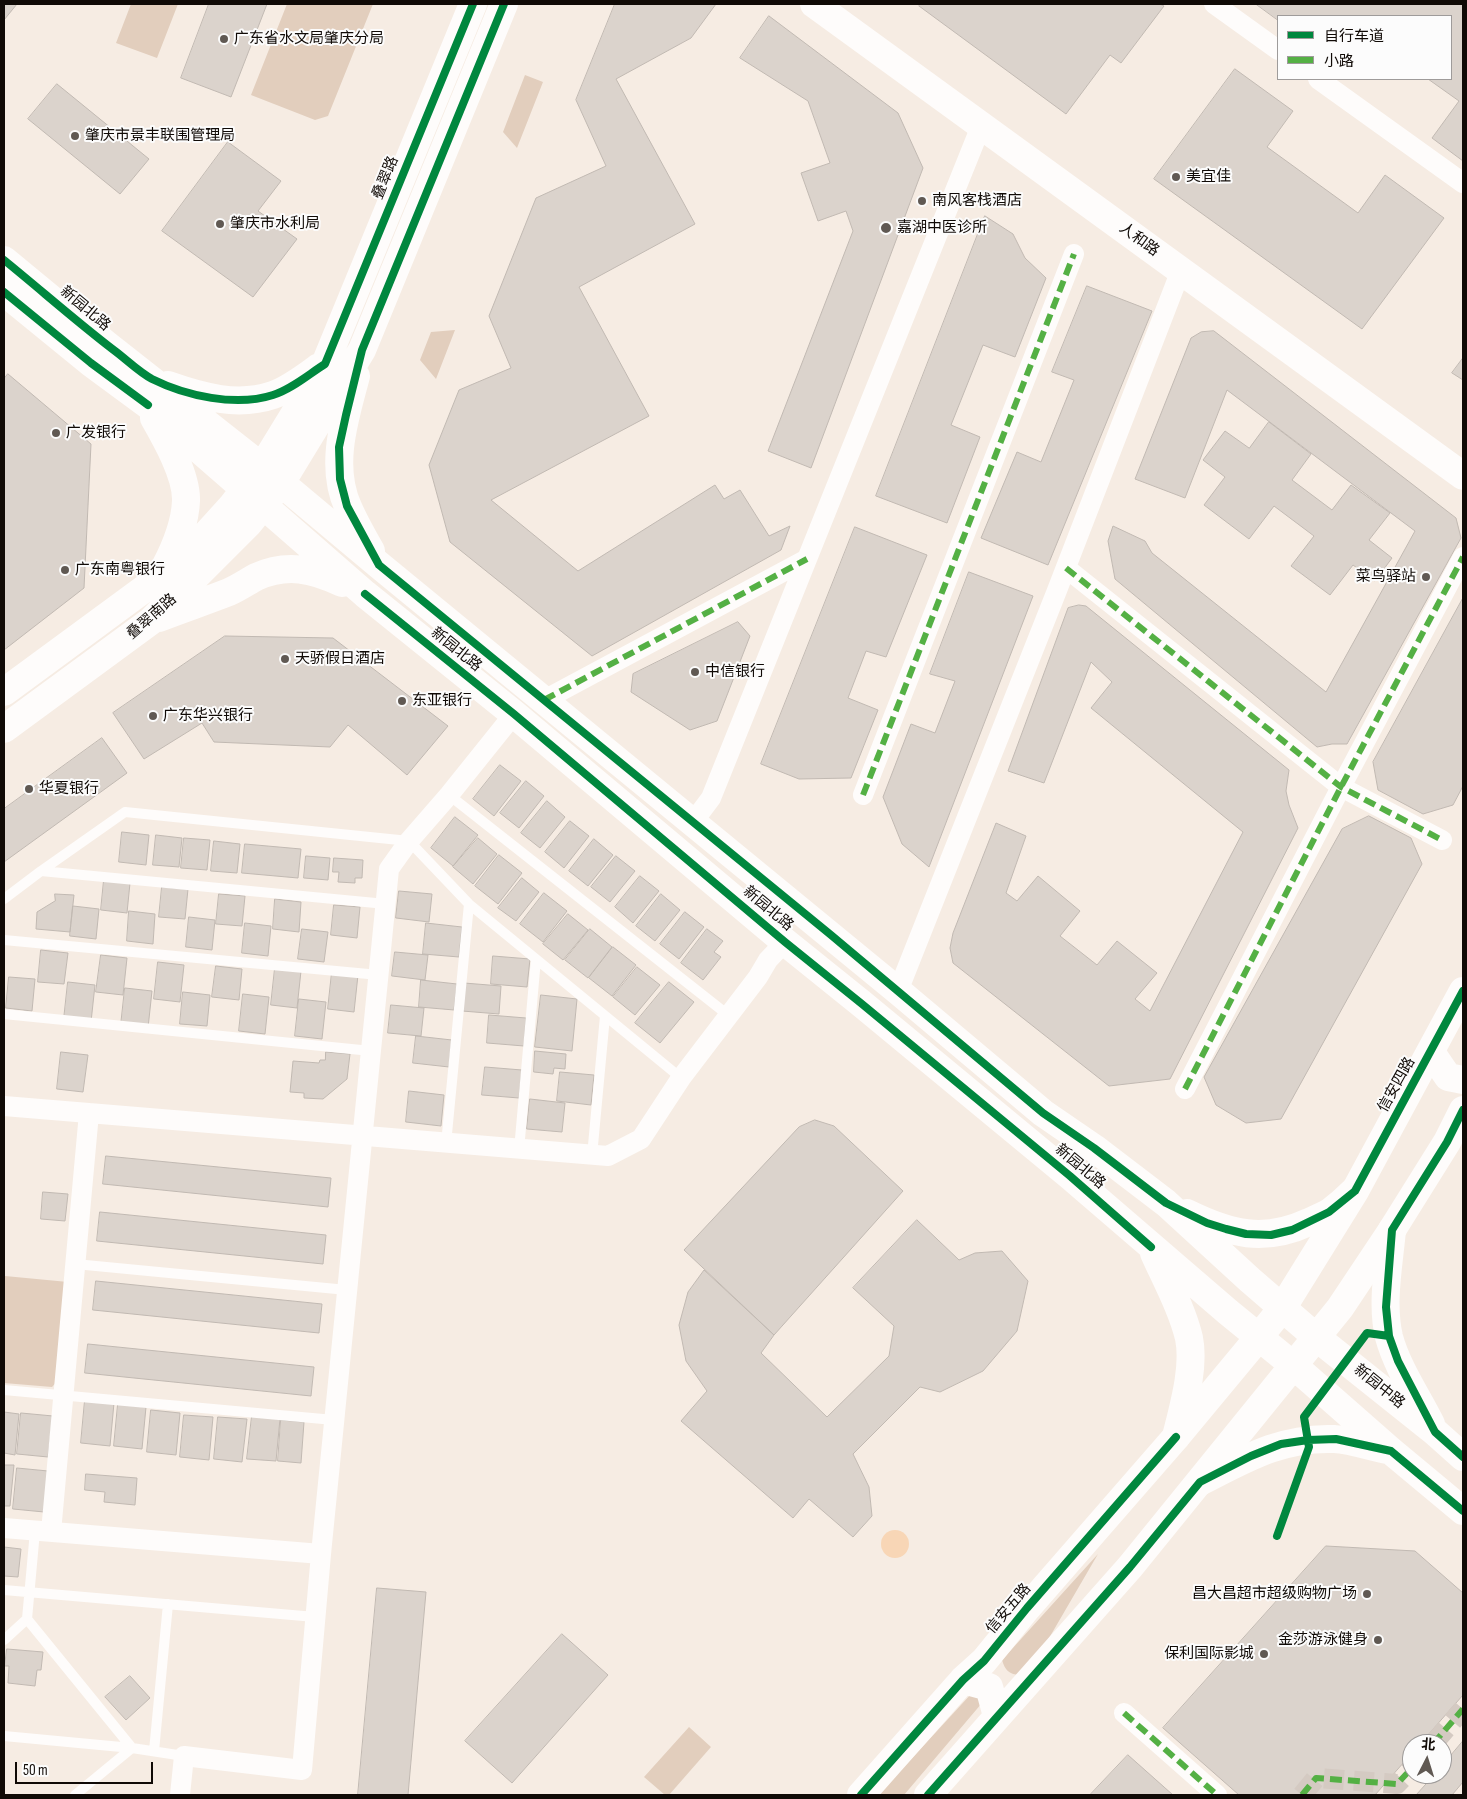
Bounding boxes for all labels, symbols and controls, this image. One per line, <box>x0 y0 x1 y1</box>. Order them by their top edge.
legend <box>1277 15 1452 80</box>
text: 自行车道 <box>1324 27 1384 46</box>
place label: 广东省水文局肇庆分局 <box>234 30 384 48</box>
marker: 广东省水文局肇庆分局 <box>218 33 230 45</box>
text: 小路 <box>1324 52 1354 71</box>
place label: 肇庆市景丰联围管理局 <box>85 127 235 145</box>
marker: 肇庆市景丰联围管理局 <box>69 130 81 142</box>
street label: 叠翠路 <box>369 154 403 202</box>
place label: 美宜佳 <box>1186 168 1231 186</box>
marker: 美宜佳 <box>1170 171 1182 183</box>
place label: 南风客栈酒店 <box>932 192 1022 210</box>
marker: 南风客栈酒店 <box>916 195 928 207</box>
place label: 肇庆市水利局 <box>230 215 320 233</box>
marker: 肇庆市水利局 <box>214 218 226 230</box>
place label: 嘉湖中医诊所 <box>897 219 987 237</box>
street label: 人和路 <box>1116 219 1162 261</box>
marker: 嘉湖中医诊所 <box>879 221 893 235</box>
street label: 新园北路 <box>56 283 114 335</box>
place label: 广发银行 <box>66 424 126 442</box>
marker: 广发银行 <box>50 427 62 439</box>
place label: 广东南粤银行 <box>75 561 165 579</box>
marker: 广东南粤银行 <box>59 564 71 576</box>
place label: 菜鸟驿站 <box>1356 568 1416 586</box>
marker: 菜鸟驿站 <box>1420 571 1432 583</box>
street label: 叠翠南路 <box>123 591 181 643</box>
street label: 新园北路 <box>427 624 485 676</box>
place label: 天骄假日酒店 <box>295 650 385 668</box>
marker: 天骄假日酒店 <box>279 653 291 665</box>
place label: 中信银行 <box>705 663 765 681</box>
marker: 中信银行 <box>689 666 701 678</box>
place label: 东亚银行 <box>412 692 472 710</box>
marker: 东亚银行 <box>396 695 408 707</box>
place label: 广东华兴银行 <box>163 707 253 725</box>
marker: 广东华兴银行 <box>147 710 159 722</box>
place label: 华夏银行 <box>39 780 99 798</box>
marker: 华夏银行 <box>23 783 35 795</box>
street label: 新园北路 <box>739 883 797 935</box>
street label: 信安四路 <box>1375 1054 1419 1116</box>
street label: 新园北路 <box>1051 1141 1109 1193</box>
street label: 新园中路 <box>1350 1361 1408 1413</box>
street label: 信安五路 <box>983 1580 1035 1638</box>
place label: 昌大昌超市超级购物广场 <box>1192 1585 1357 1603</box>
marker: 昌大昌超市超级购物广场 <box>1361 1588 1373 1600</box>
place label: 金莎游泳健身 <box>1278 1631 1368 1649</box>
marker: 金莎游泳健身 <box>1372 1634 1384 1646</box>
place label: 保利国际影城 <box>1164 1645 1254 1663</box>
marker: 保利国际影城 <box>1258 1648 1270 1660</box>
north arrow <box>1402 1734 1452 1784</box>
text: 北 <box>1421 1735 1436 1754</box>
scale bar <box>18 1752 155 1784</box>
text: 50 m <box>23 1761 48 1780</box>

